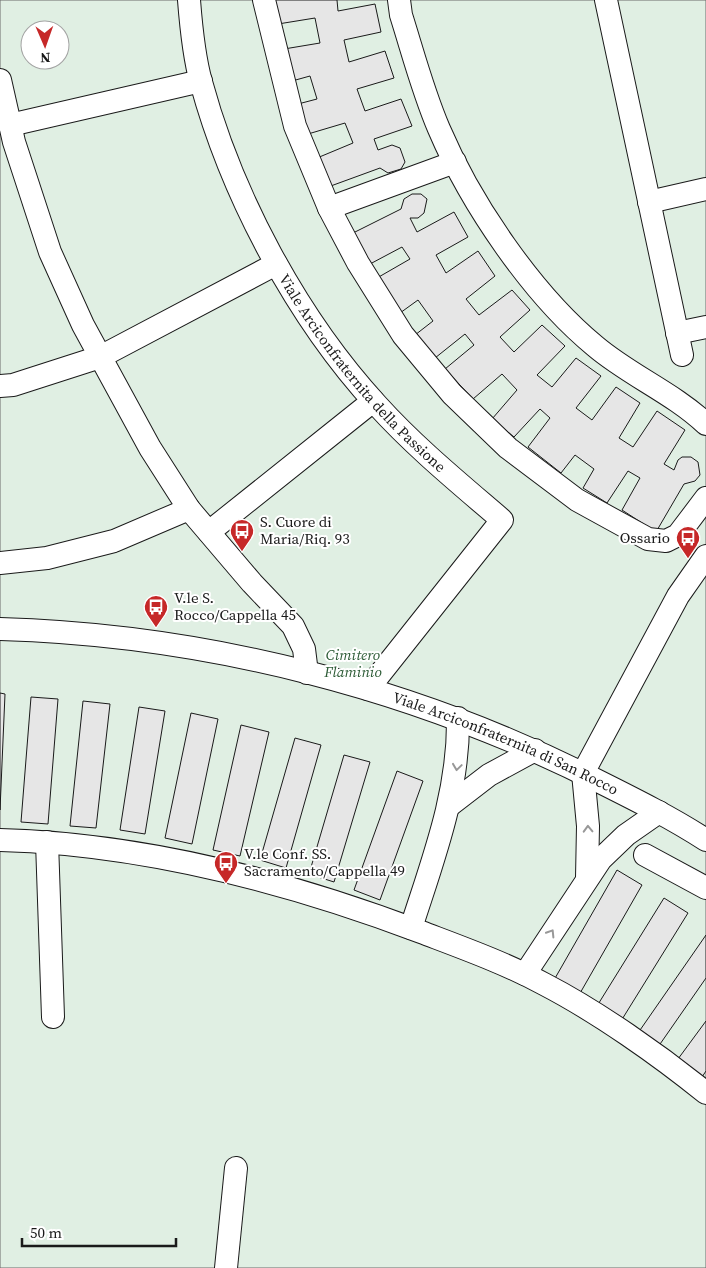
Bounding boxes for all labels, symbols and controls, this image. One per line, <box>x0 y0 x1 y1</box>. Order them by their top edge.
north arrow <box>20 20 70 70</box>
text: N <box>40 48 51 68</box>
street label: Viale Arciconfraternita della Passione <box>274 270 451 477</box>
place label: S. Cuore di Maria/Riq. 93 <box>260 511 350 549</box>
bus stop icon: S. Cuore di Maria/Riq. 93 <box>229 518 255 552</box>
bus stop icon: Ossario <box>675 525 701 559</box>
place label: Ossario <box>620 527 670 548</box>
place label: V.le S. Rocco/Cappella 45 <box>174 587 296 625</box>
bus stop icon: V.le S. Rocco/Cappella 45 <box>143 594 169 628</box>
park label: Cimitero Flaminio <box>323 644 382 682</box>
street label: Viale Arciconfraternita di San Rocco <box>390 687 622 800</box>
one-way arrow <box>452 763 463 771</box>
one-way arrow <box>583 825 594 833</box>
place label: V.le Conf. SS. Sacramento/Cappella 49 <box>244 843 405 881</box>
bus stop icon: V.le Conf. SS. Sacramento/Cappella 49 <box>213 850 239 884</box>
one-way arrow <box>545 930 555 939</box>
scale bar <box>22 1216 176 1248</box>
text: 50 m <box>30 1222 62 1243</box>

